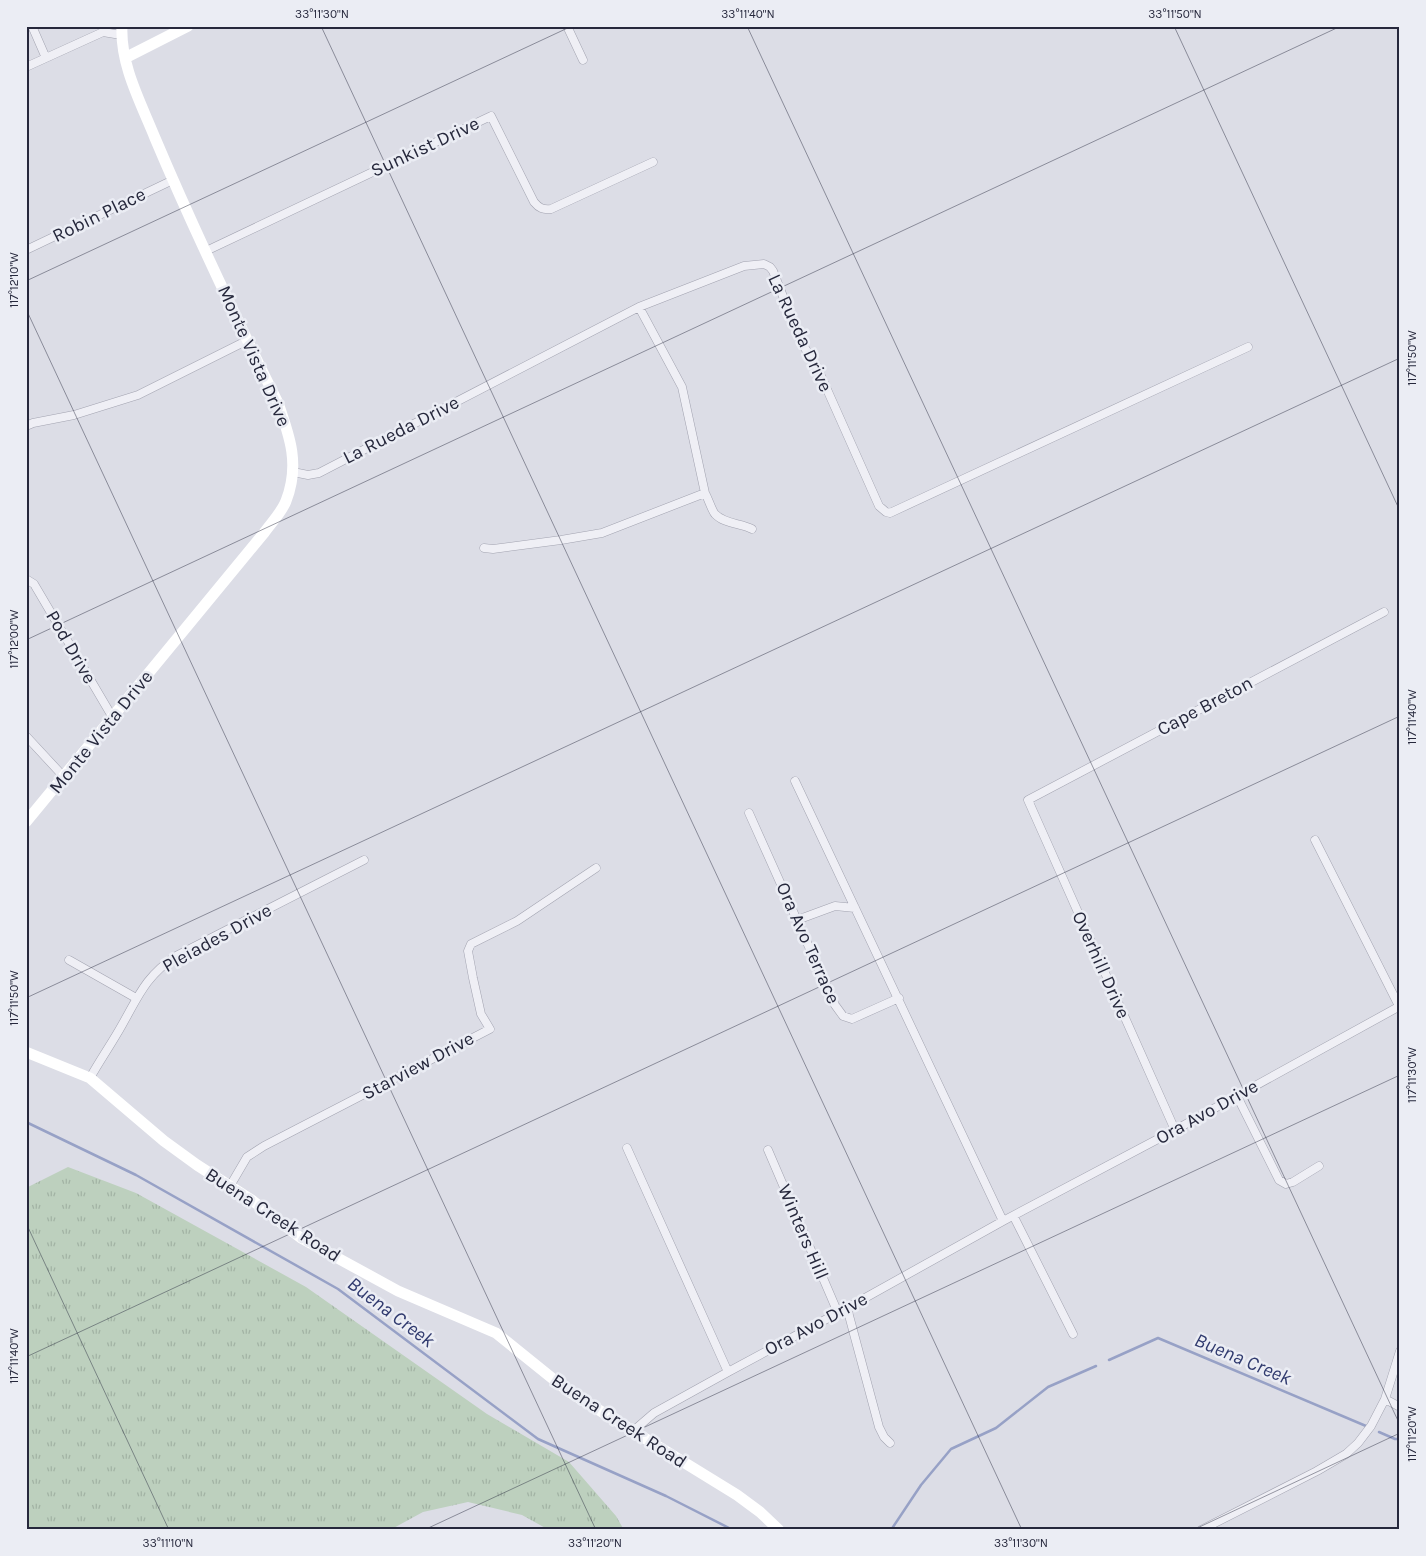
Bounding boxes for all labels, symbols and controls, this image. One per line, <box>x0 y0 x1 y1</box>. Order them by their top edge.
text: 33°11'30"N <box>295 7 349 21</box>
text: 33°11'40"N <box>721 7 775 21</box>
text: 33°11'50"N <box>1148 7 1202 21</box>
street label: Sunkist Drive <box>367 112 483 182</box>
street label: Robin Place <box>49 183 149 247</box>
text: 117°12'10"W <box>7 252 21 308</box>
street label: La Rueda Drive <box>763 271 837 395</box>
street label: Monte Vista Drive <box>213 282 295 430</box>
text: 117°11'50"W <box>1405 330 1419 386</box>
street label: La Rueda Drive <box>339 391 463 469</box>
street label: Pod Drive <box>41 606 101 688</box>
text: 117°12'00"W <box>7 609 21 668</box>
street label: Monte Vista Drive <box>45 666 157 798</box>
street label: Cape Breton <box>1154 672 1256 740</box>
text: 117°11'40"W <box>1405 689 1419 745</box>
street label: Ora Avo Terrace <box>771 879 845 1007</box>
street label: Pleiades Drive <box>158 899 276 977</box>
street label: Overhill Drive <box>1068 908 1134 1022</box>
text: 117°11'50"W <box>7 970 21 1026</box>
street label: Starview Drive <box>358 1027 478 1105</box>
text: 117°11'30"W <box>1405 1047 1419 1103</box>
street label: Ora Avo Drive <box>1152 1075 1262 1149</box>
street label: Buena Creek Road <box>201 1163 345 1267</box>
street label: Winters Hill <box>773 1181 833 1283</box>
water label: Buena Creek <box>343 1272 440 1353</box>
street label: Ora Avo Drive <box>761 1288 871 1360</box>
text: 117°11'40"W <box>7 1328 21 1384</box>
water label: Buena Creek <box>1191 1328 1296 1390</box>
street label: Buena Creek Road <box>547 1369 691 1473</box>
text: 117°11'20"W <box>1405 1406 1419 1462</box>
text: 33°11'10"N <box>143 1536 193 1550</box>
text: 33°11'20"N <box>568 1536 622 1550</box>
text: 33°11'30"N <box>994 1536 1048 1550</box>

